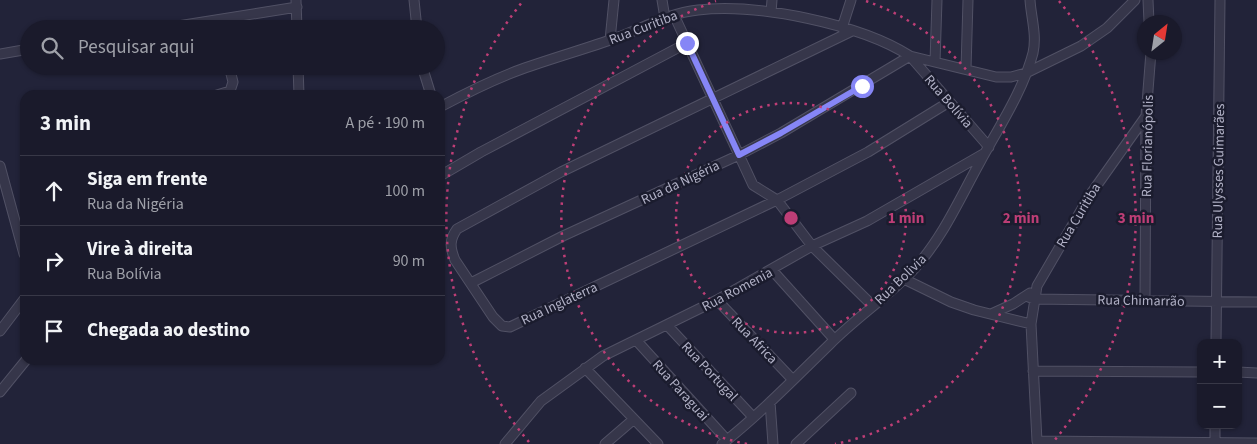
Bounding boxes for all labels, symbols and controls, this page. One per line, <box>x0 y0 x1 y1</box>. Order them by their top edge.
street label: Rua Curitiba <box>606 6 681 50</box>
north arrow <box>1137 15 1182 60</box>
search box <box>20 20 445 75</box>
route end <box>676 32 699 55</box>
icon: search <box>38 34 66 62</box>
text: Pesquisar aqui <box>78 34 194 61</box>
street label: Rua Bolívia <box>919 70 977 133</box>
route start <box>851 75 874 98</box>
street label: Rua Florianópolis <box>1137 95 1159 197</box>
street label: Rua Ulysses Guimarães <box>1208 103 1230 239</box>
text: 3 min <box>40 108 91 138</box>
text: A pé · 190 m <box>346 112 425 134</box>
street label: Rua da Nigéria <box>638 156 723 210</box>
text: Siga em frente <box>87 166 208 193</box>
icon: ahead <box>40 177 68 205</box>
text: 100 m <box>385 180 425 202</box>
street label: Rua Curitiba <box>1052 180 1106 252</box>
text: Rua da Nigéria <box>87 193 184 215</box>
text: 1 min <box>888 208 924 229</box>
text: 2 min <box>1003 208 1039 229</box>
text: 3 min <box>1118 208 1154 229</box>
centre of rings <box>782 209 800 227</box>
text: Vire à direita <box>87 236 193 263</box>
icon: right <box>40 247 68 275</box>
text: 90 m <box>393 250 425 272</box>
street label: Rua Bolivia <box>870 250 931 310</box>
text: Rua Bolívia <box>87 263 162 285</box>
street label: Rua Romenia <box>699 263 776 317</box>
street label: Rua Inglaterra <box>518 277 601 330</box>
street label: Rua Chimarrão <box>1097 290 1185 312</box>
street label: Rua Africa <box>727 313 782 369</box>
icon: arrive <box>40 317 68 345</box>
text: Chegada ao destino <box>87 317 250 344</box>
street label: Rua Portugal <box>676 337 743 406</box>
map controls <box>1197 339 1242 429</box>
button: + <box>1197 339 1242 384</box>
street label: Rua Paraguai <box>647 356 713 426</box>
button: − <box>1197 384 1242 429</box>

